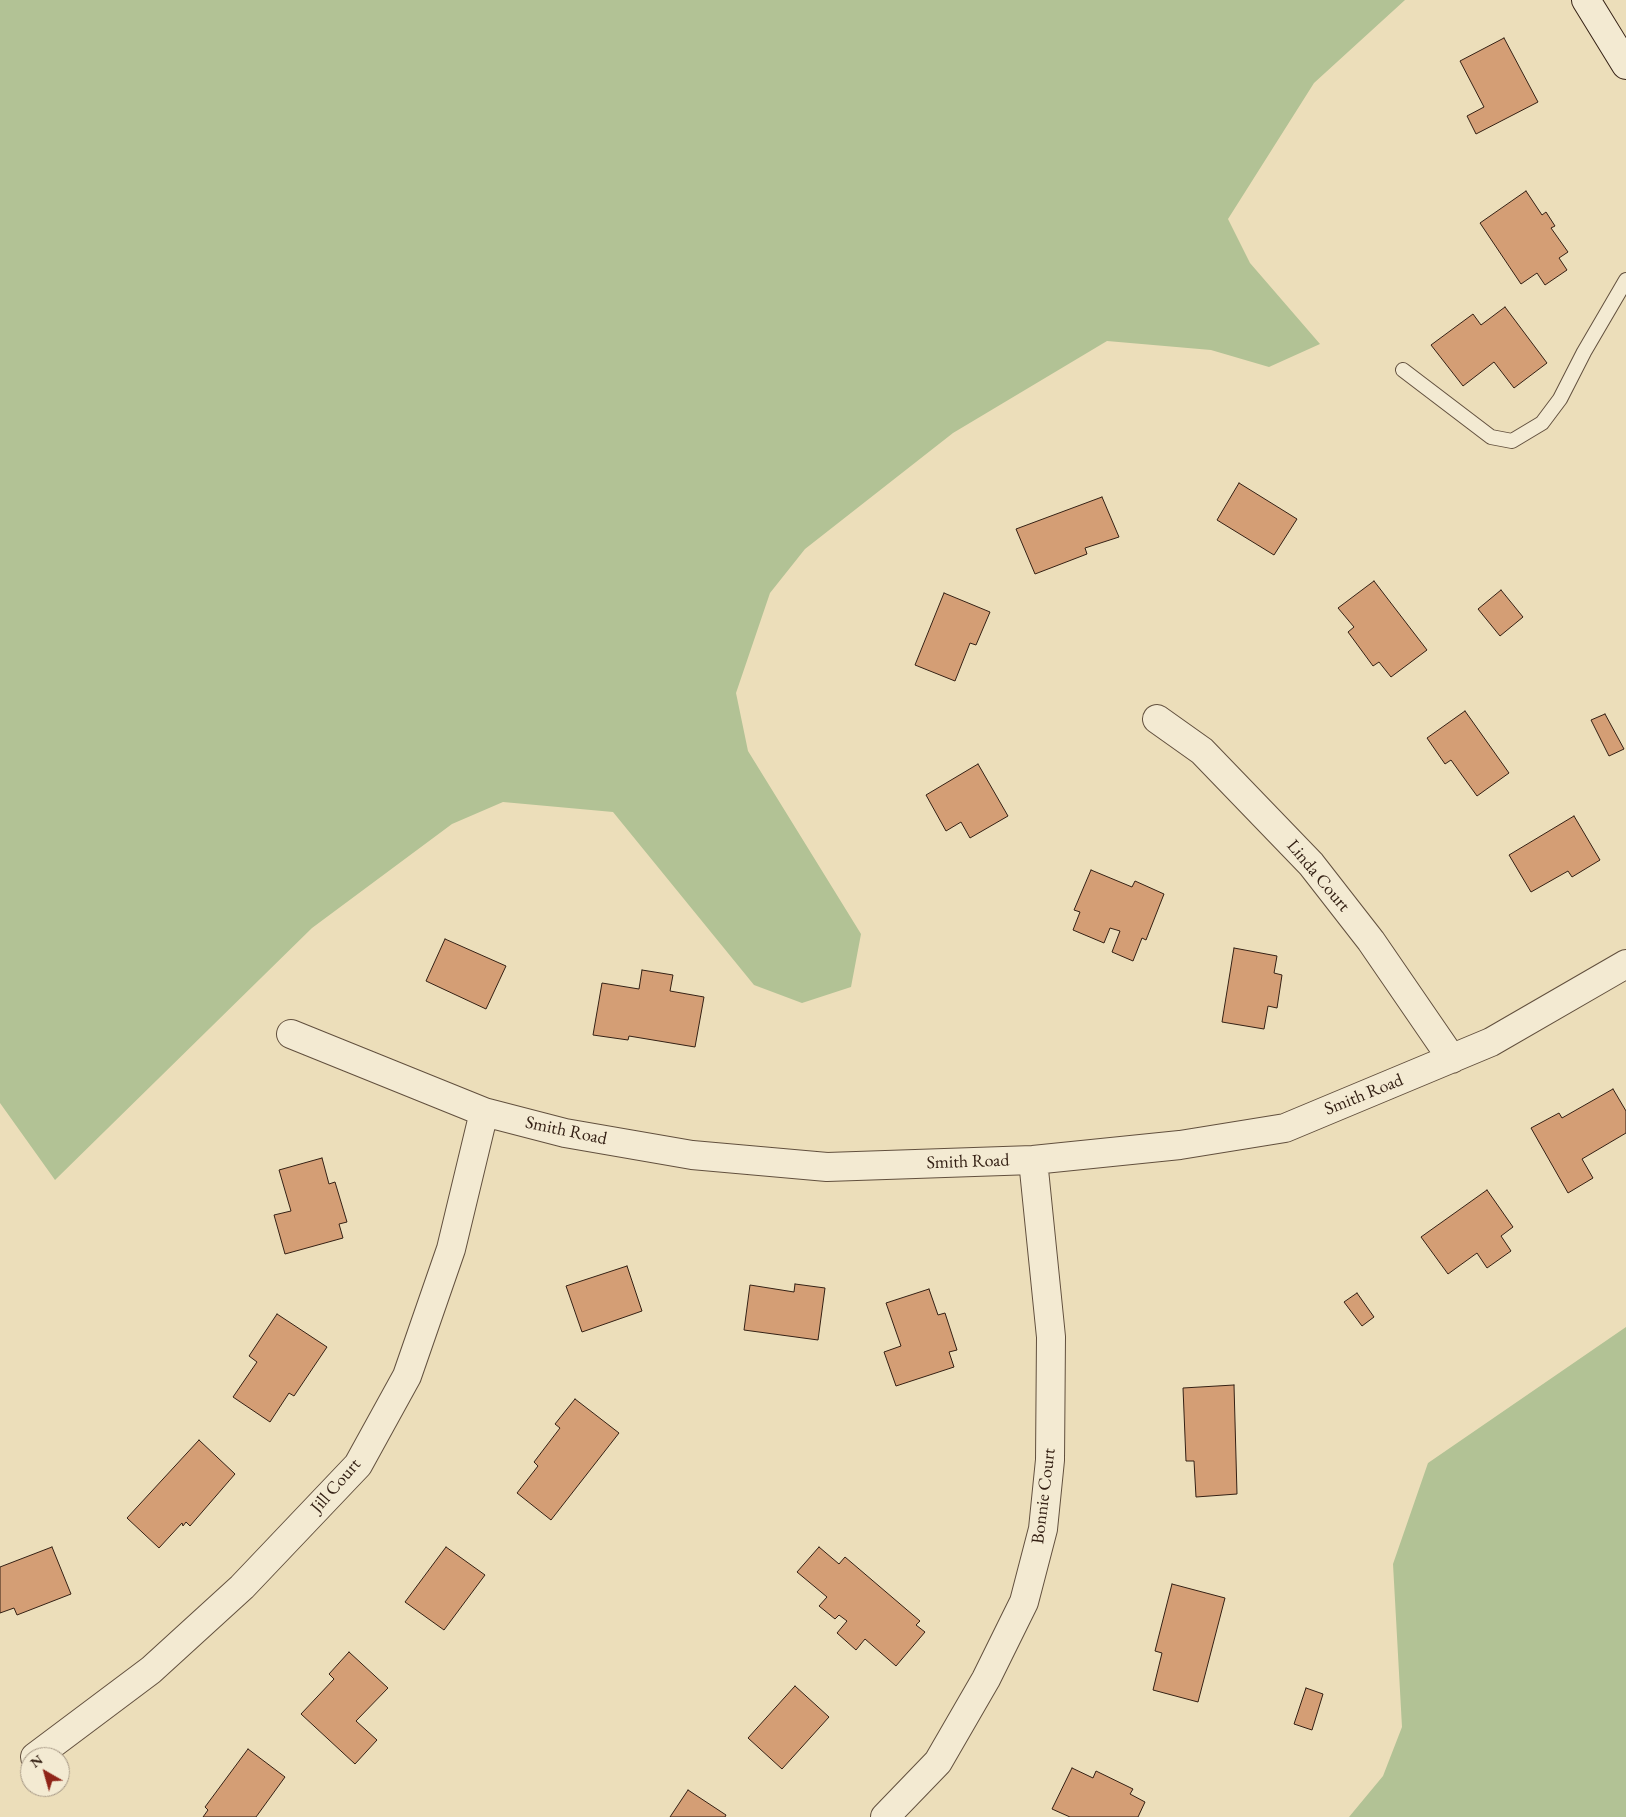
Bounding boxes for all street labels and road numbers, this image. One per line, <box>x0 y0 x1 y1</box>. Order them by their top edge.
street label: Linda Court <box>1282 836 1354 916</box>
street label: Smith Road <box>1321 1069 1407 1121</box>
street label: Smith Road <box>523 1112 609 1150</box>
street label: Smith Road <box>926 1150 1010 1174</box>
street label: Bonnie Court <box>1027 1447 1061 1545</box>
street label: Jill Court <box>306 1454 366 1518</box>

